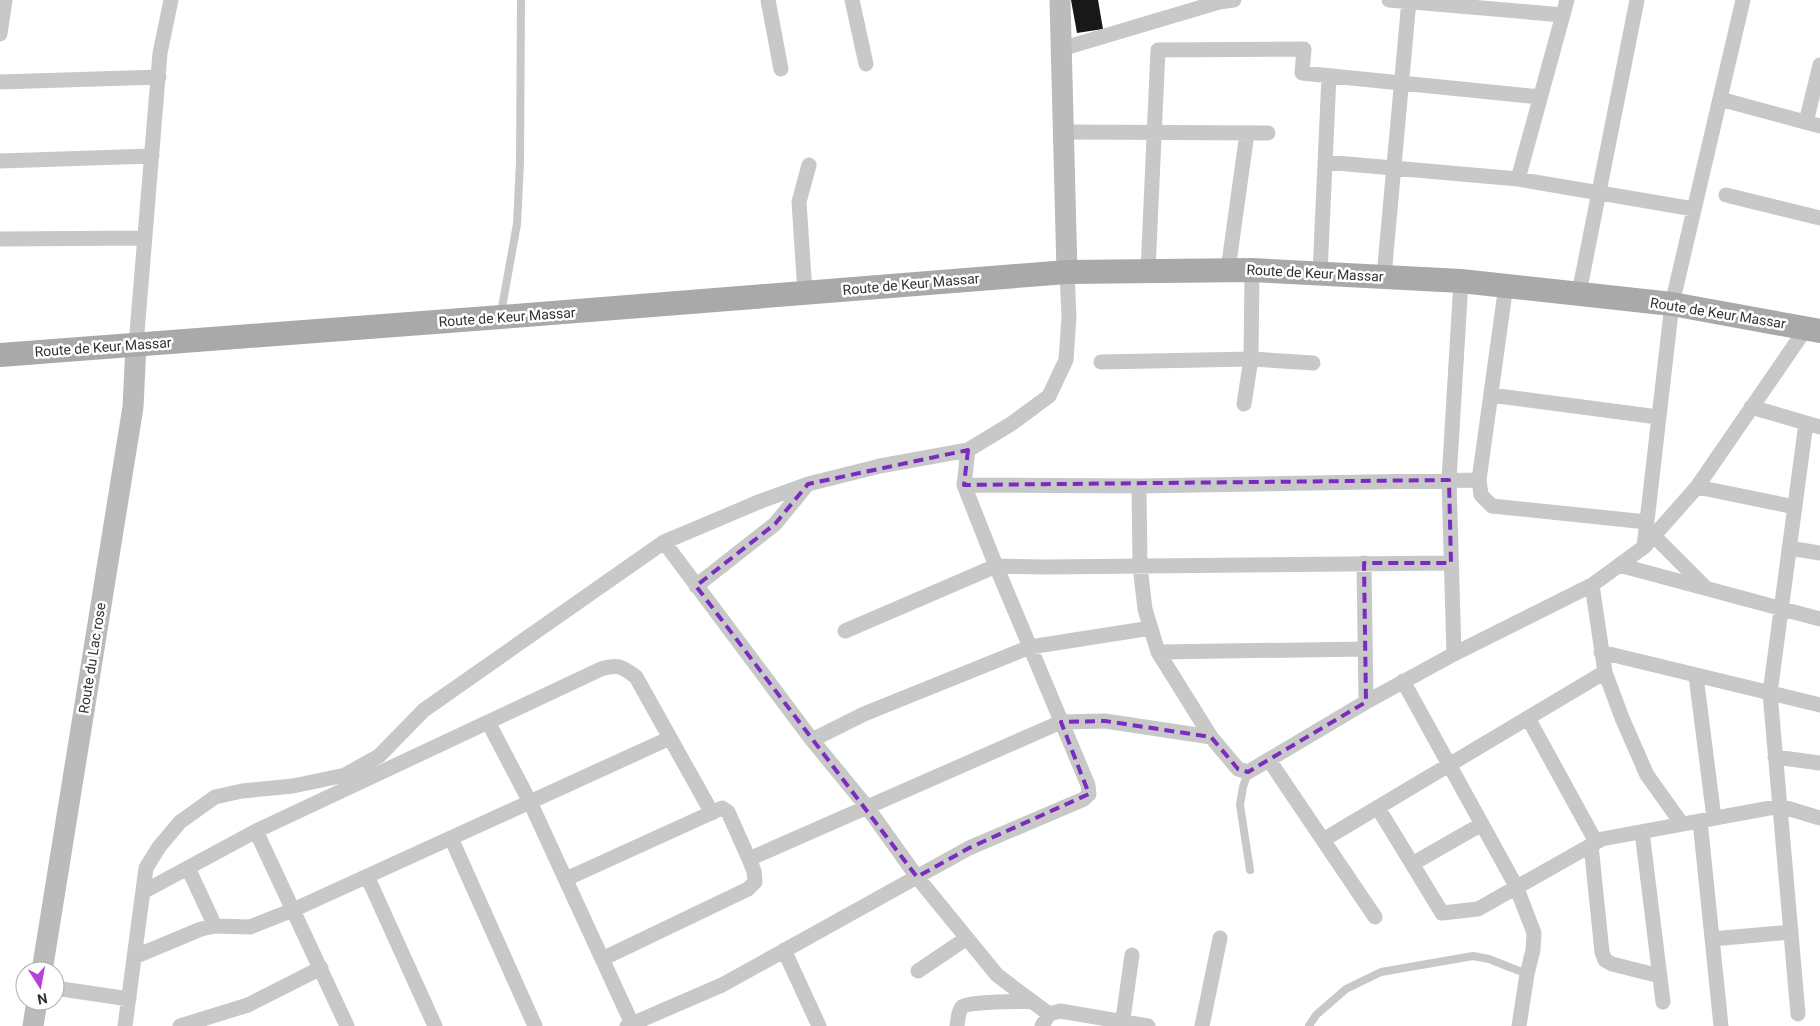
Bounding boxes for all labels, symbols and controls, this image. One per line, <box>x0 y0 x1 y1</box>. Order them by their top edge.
street label: Route de Keur Massar <box>1246 261 1384 285</box>
street label: Route de Keur Massar <box>842 270 980 298</box>
street label: Route de Keur Massar <box>1649 294 1787 332</box>
street label: Route de Keur Massar <box>438 304 576 330</box>
street label: Route de Keur Massar <box>34 334 172 360</box>
street label: Route du Lac rose <box>75 601 109 715</box>
north arrow <box>15 961 65 1011</box>
text: N <box>36 990 49 1008</box>

